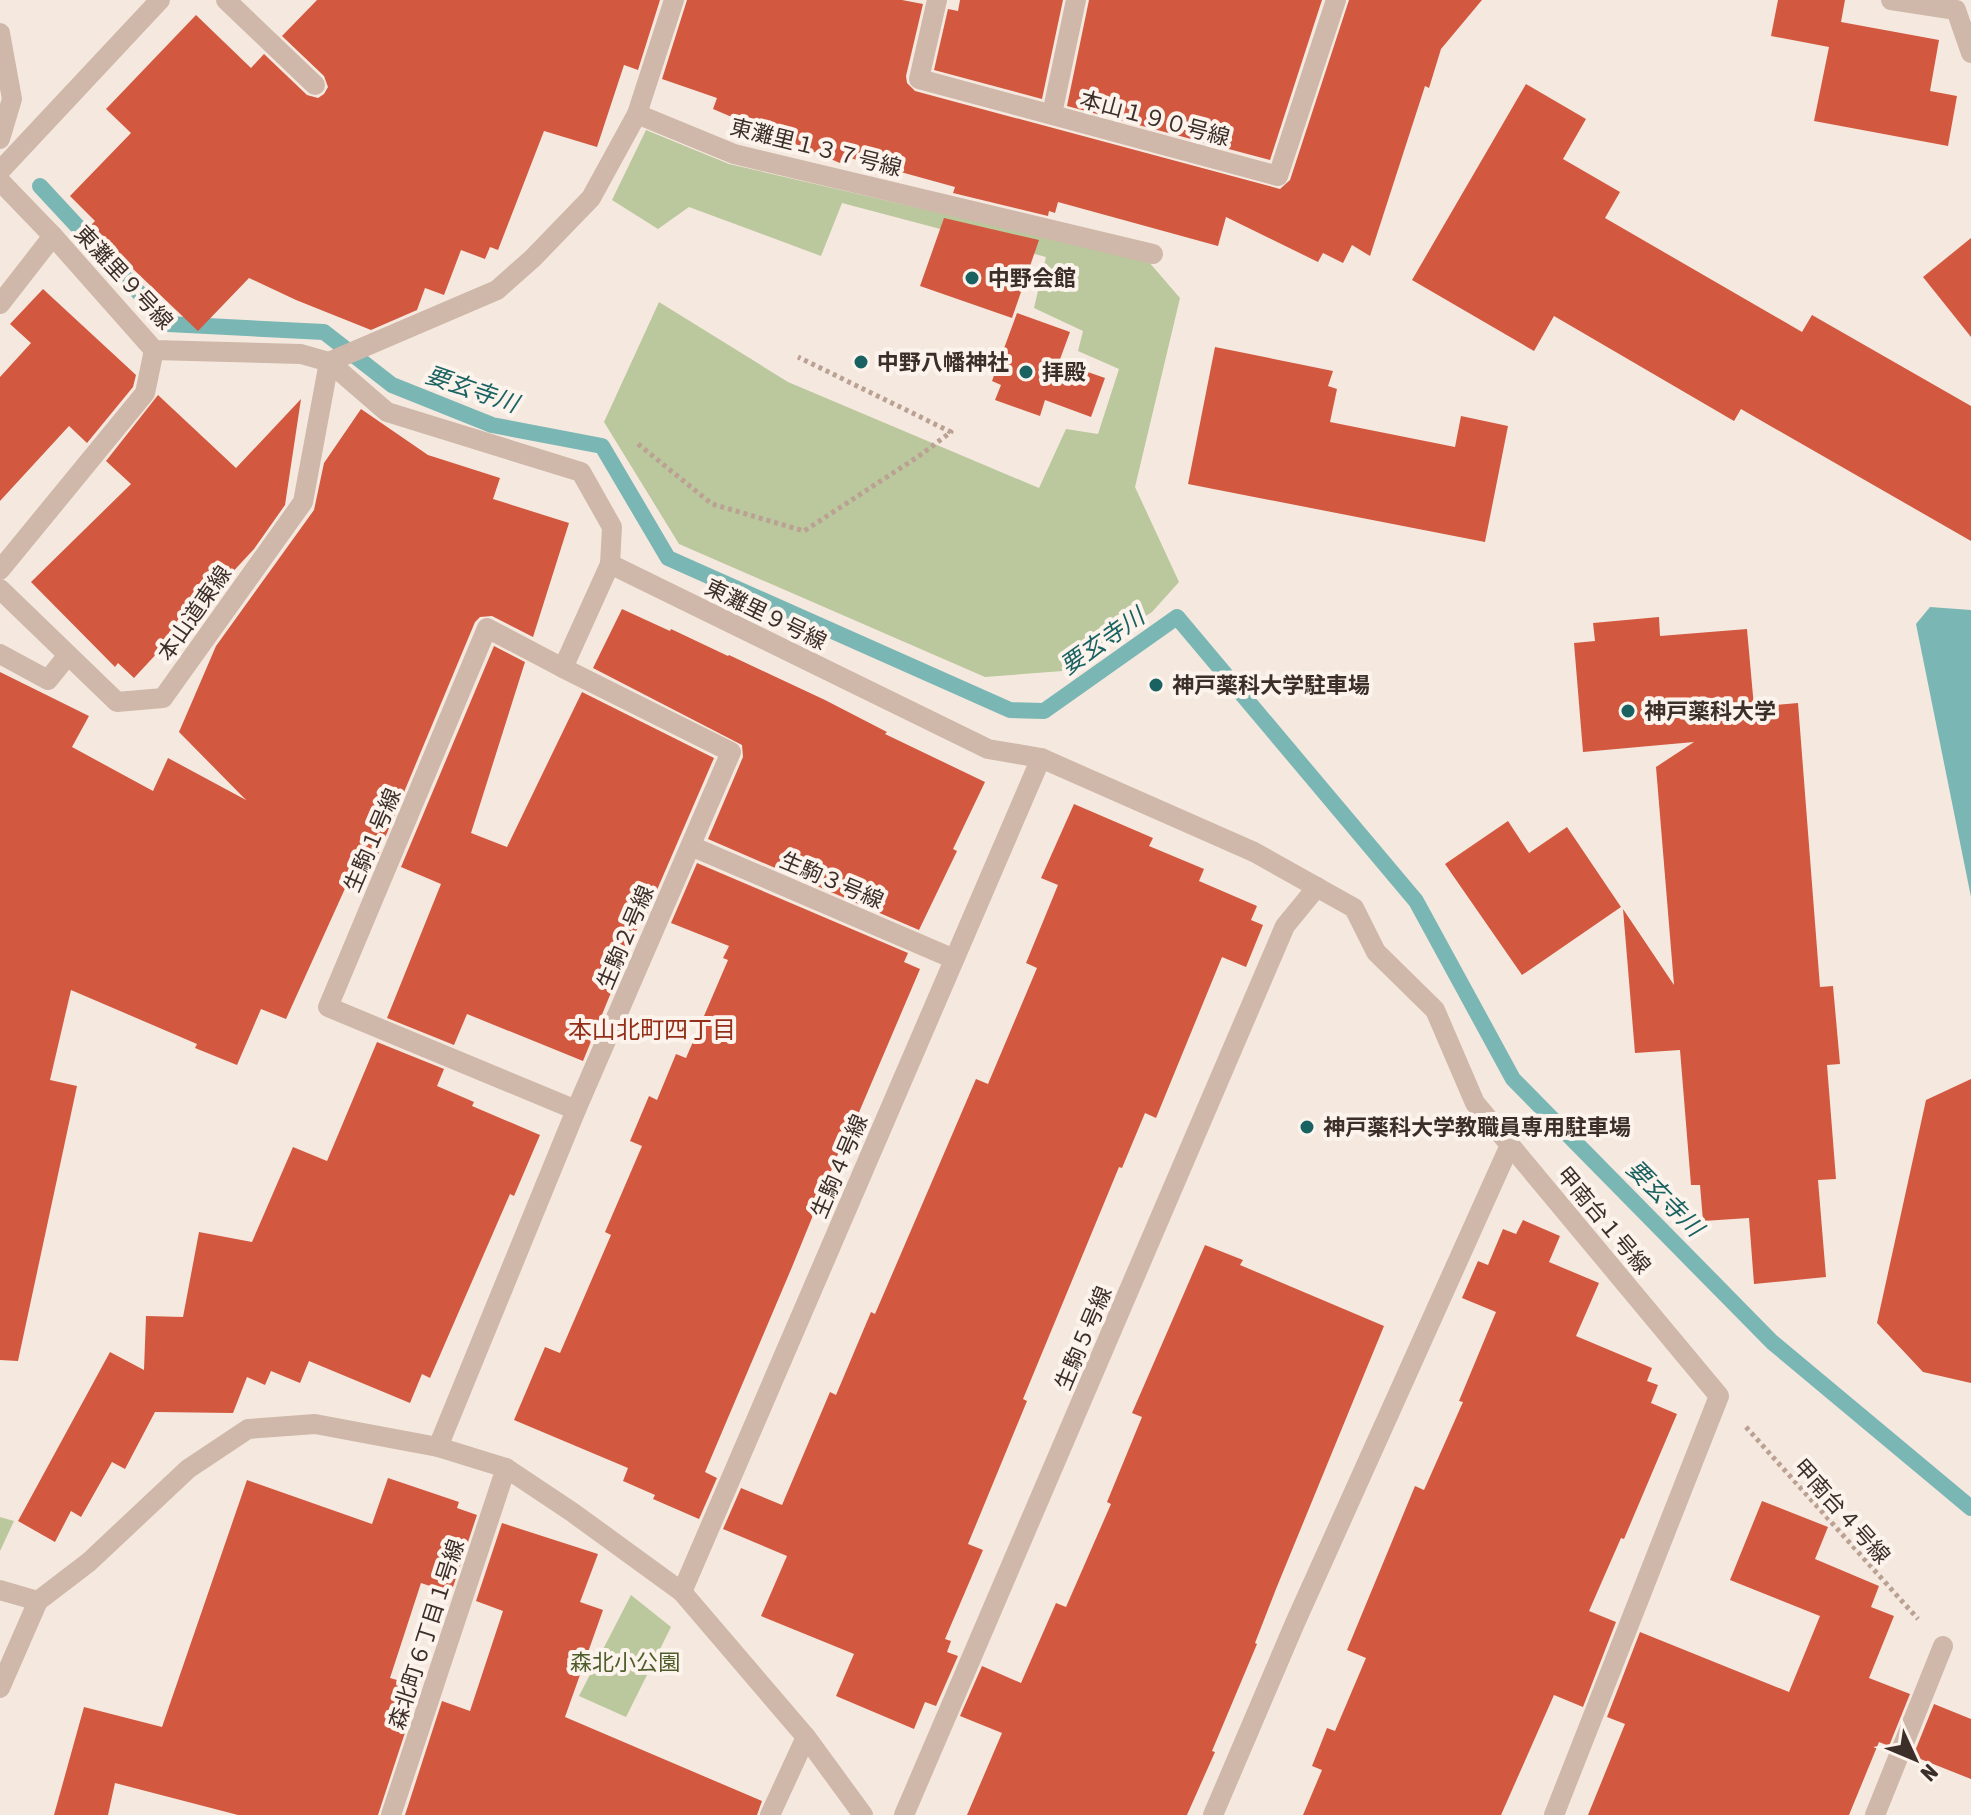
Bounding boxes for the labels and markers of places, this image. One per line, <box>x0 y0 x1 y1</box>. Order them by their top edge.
place label: 中野会館 <box>988 265 1076 291</box>
marker: 中野会館 <box>963 269 981 287</box>
place label: 中野八幡神社 <box>877 349 1009 375</box>
marker: 中野八幡神社 <box>852 353 870 371</box>
place label: 拝殿 <box>1042 359 1086 385</box>
marker: 拝殿 <box>1017 363 1035 381</box>
place label: 神戸薬科大学駐車場 <box>1172 672 1370 698</box>
marker: 神戸薬科大学駐車場 <box>1147 676 1165 694</box>
place label: 神戸薬科大学 <box>1644 698 1776 724</box>
marker: 神戸薬科大学 <box>1619 702 1637 720</box>
place label: 神戸薬科大学教職員専用駐車場 <box>1323 1114 1631 1140</box>
marker: 神戸薬科大学教職員専用駐車場 <box>1298 1118 1316 1136</box>

